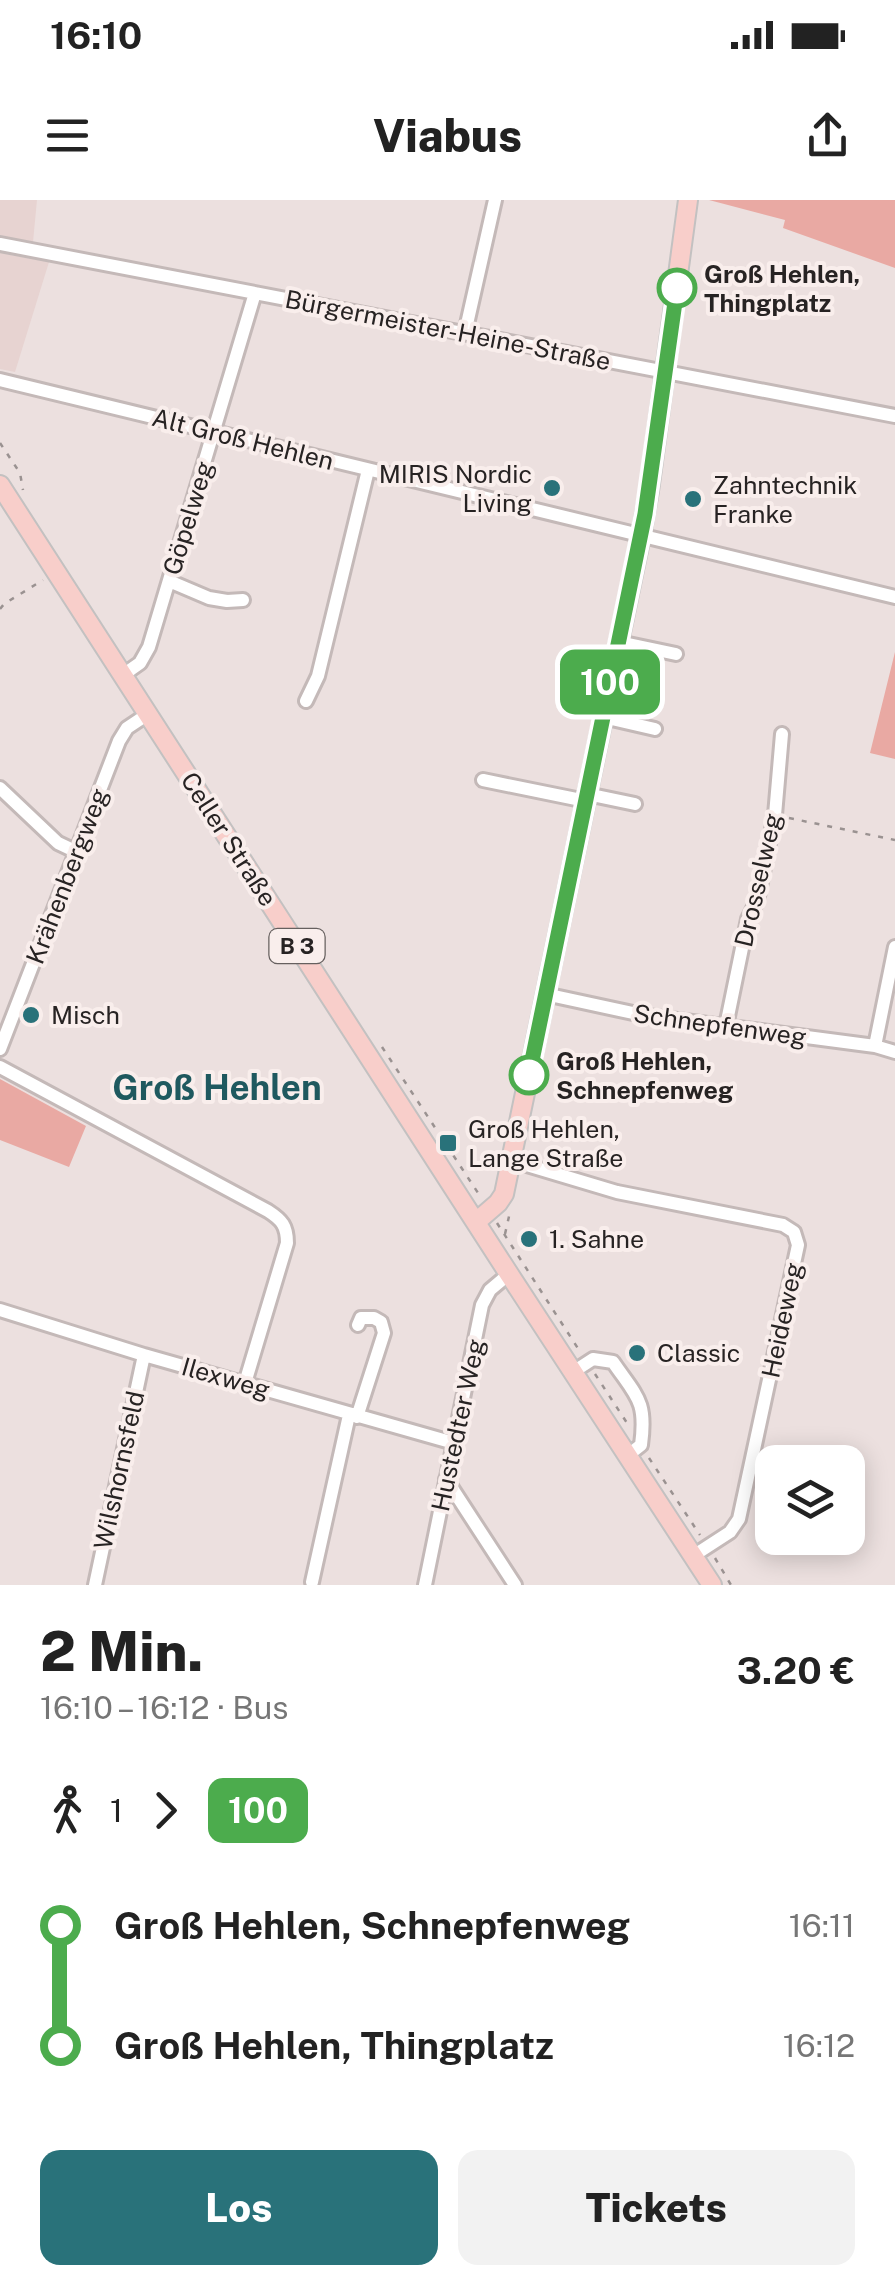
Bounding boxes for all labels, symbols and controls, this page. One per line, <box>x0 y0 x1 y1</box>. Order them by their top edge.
text: 16:10 <box>50 13 142 58</box>
icon: menu <box>40 108 95 163</box>
icon: share <box>800 108 855 163</box>
text: Viabus <box>373 109 522 162</box>
place label: Groß Hehlen, Thingplatz <box>704 259 861 318</box>
marker: Groß Hehlen, Thingplatz <box>658 269 696 307</box>
street label: Bürgermeister-Heine-Straße <box>283 284 613 376</box>
street label: Alt Groß Hehlen <box>149 402 337 476</box>
street label: Göpelweg <box>156 457 220 579</box>
place label: MIRIS Nordic Living <box>379 459 532 518</box>
place label: Zahntechnik Franke <box>713 470 857 529</box>
marker: MIRIS Nordic Living <box>541 477 563 499</box>
marker: Zahntechnik Franke <box>682 488 704 510</box>
line badge: 100 <box>552 650 668 714</box>
text: 100 <box>580 662 640 703</box>
street label: Celler Straße <box>175 766 283 912</box>
street label: Krähenbergweg <box>20 784 114 968</box>
street label: Drosselweg <box>728 810 788 950</box>
road number: B 3 <box>270 929 324 963</box>
street label: Schnepfenweg <box>632 998 808 1052</box>
place label: Misch <box>51 1000 120 1030</box>
marker: Misch <box>20 1004 42 1026</box>
place label: Groß Hehlen, Schnepfenweg <box>556 1046 734 1105</box>
marker: Groß Hehlen, Schnepfenweg <box>510 1056 548 1094</box>
district label: Groß Hehlen <box>112 1067 322 1108</box>
place label: Groß Hehlen, Lange Straße <box>468 1114 624 1173</box>
marker: Groß Hehlen, Lange Straße <box>437 1132 459 1154</box>
place label: 1. Sahne <box>549 1224 644 1254</box>
marker: 1. Sahne <box>518 1228 540 1250</box>
street label: Heideweg <box>755 1260 809 1380</box>
street label: Hustedter Weg <box>425 1336 491 1514</box>
place label: Classic <box>657 1338 740 1368</box>
marker: Classic <box>626 1342 648 1364</box>
street label: Ilexweg <box>178 1351 274 1405</box>
street label: Wilshornsfeld <box>88 1388 150 1552</box>
map controls <box>755 1445 865 1555</box>
button: layers <box>755 1445 865 1555</box>
text: 2 Min. <box>40 1619 203 1683</box>
text: 3.20 € <box>737 1648 855 1693</box>
text: 16:10 – 16:12 · Bus <box>40 1689 288 1726</box>
icon: walk <box>40 1783 95 1838</box>
icon: forward <box>138 1783 193 1838</box>
text: 100 <box>228 1790 288 1831</box>
text: 1 <box>110 1792 123 1829</box>
text: Groß Hehlen, Schnepfenweg <box>114 1903 630 1948</box>
text: 16:11 <box>789 1907 855 1944</box>
text: Groß Hehlen, Thingplatz <box>114 2023 554 2068</box>
text: 16:12 <box>783 2027 855 2064</box>
button: Los <box>40 2150 438 2265</box>
button: Tickets <box>458 2150 855 2265</box>

